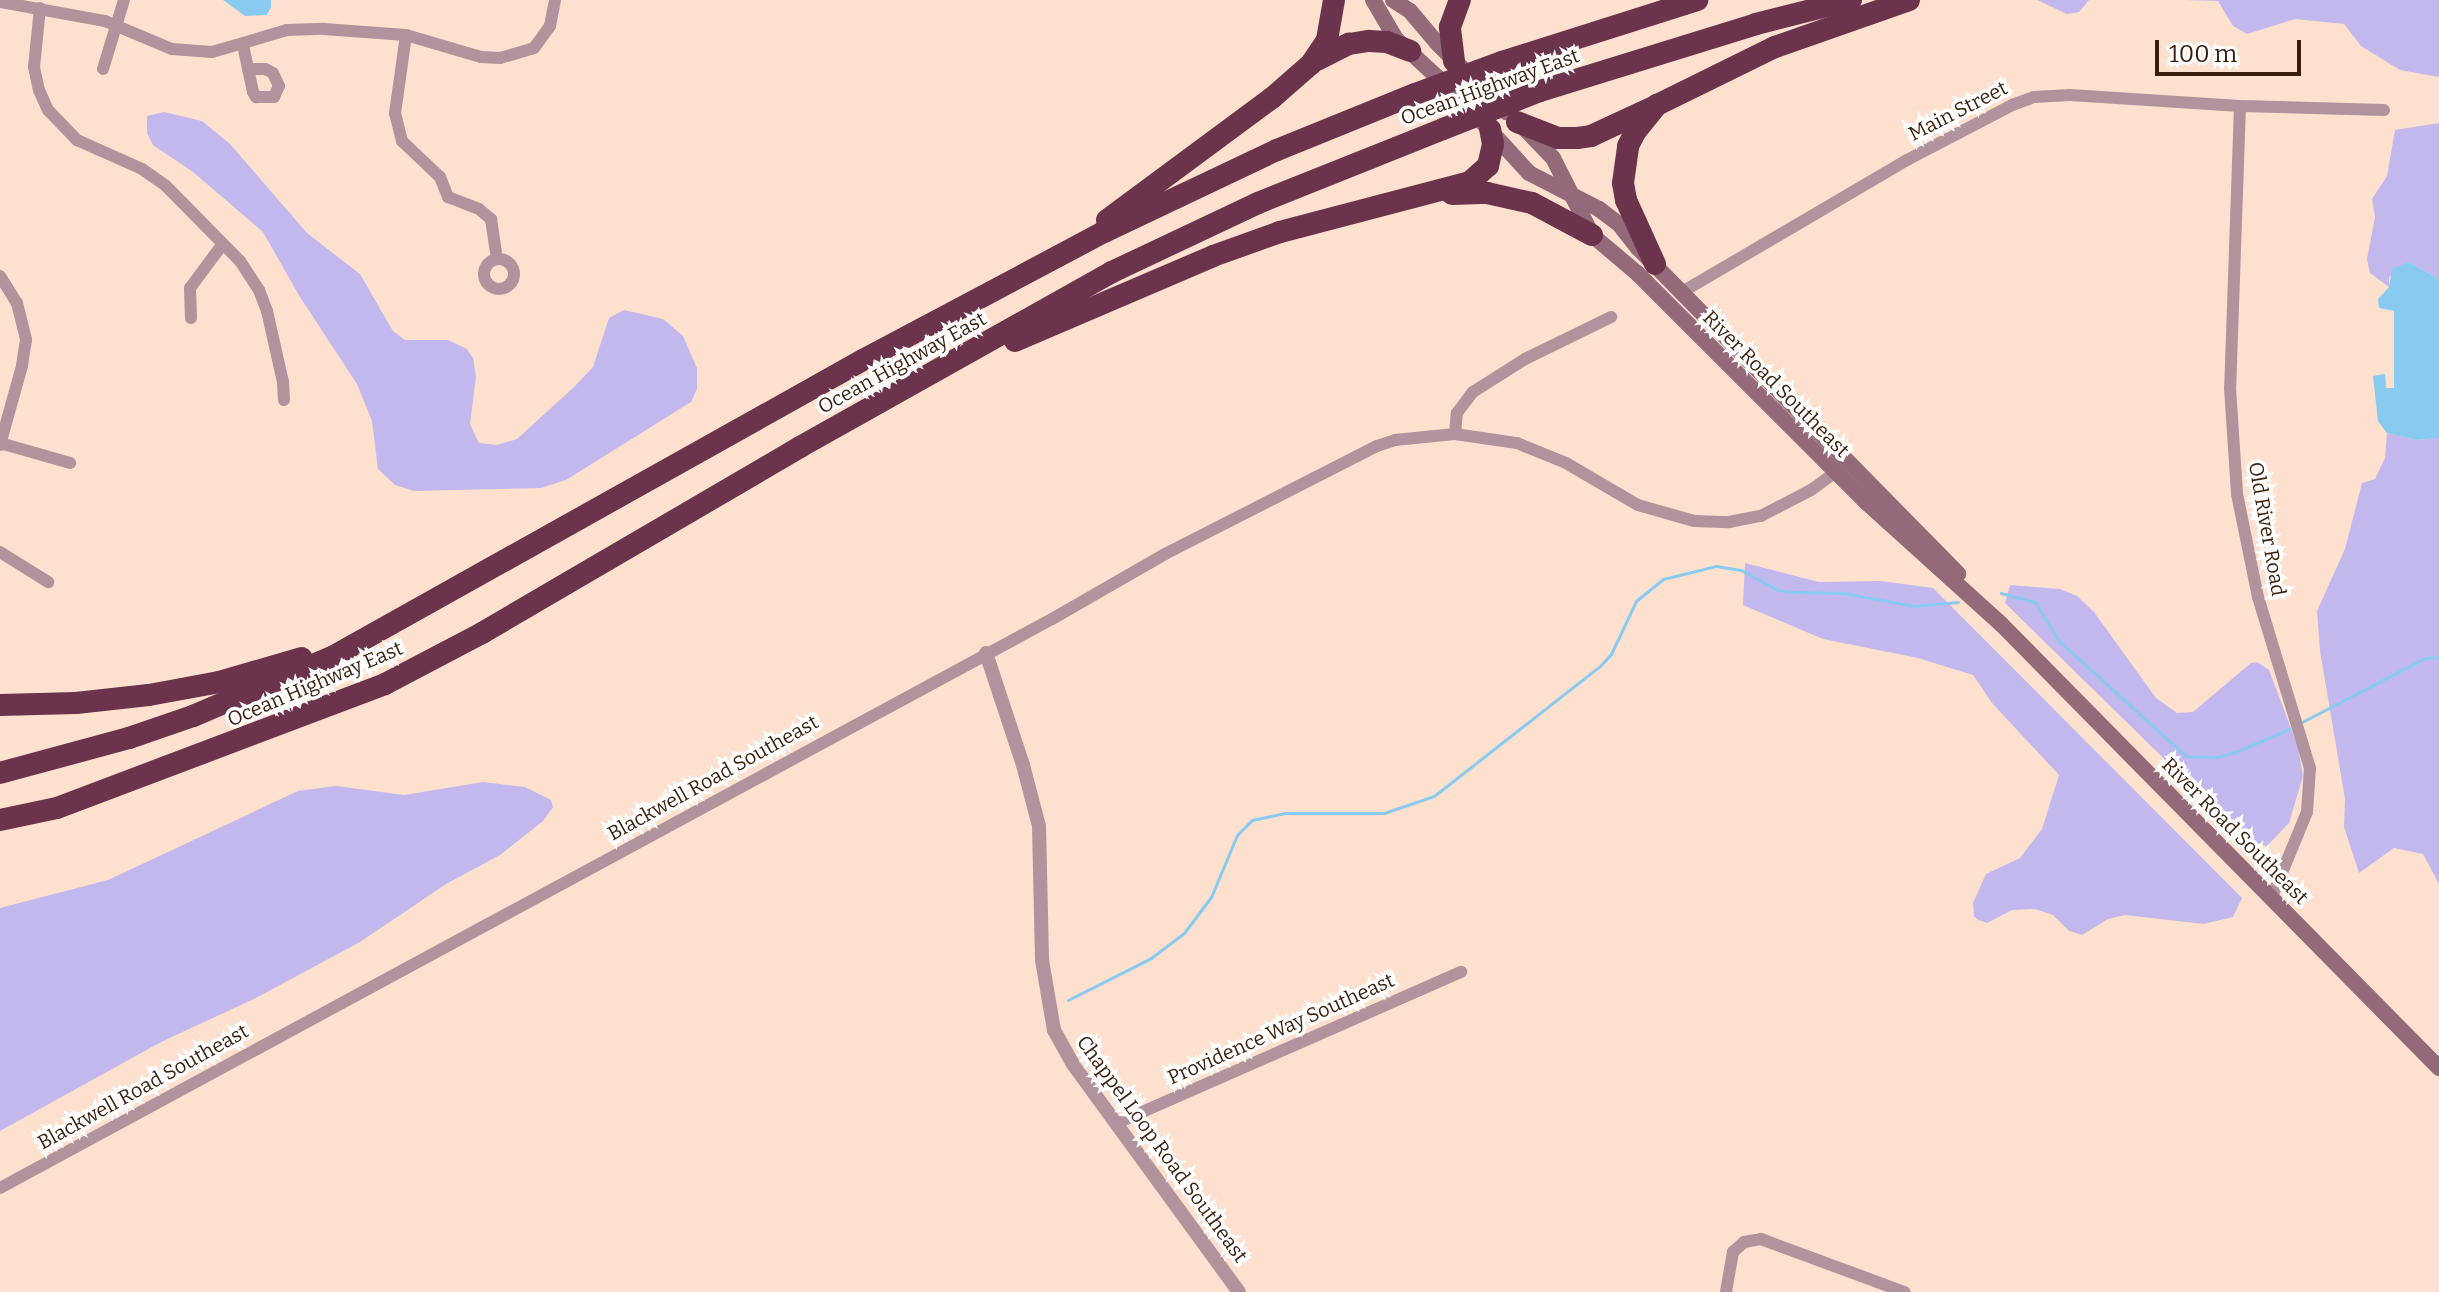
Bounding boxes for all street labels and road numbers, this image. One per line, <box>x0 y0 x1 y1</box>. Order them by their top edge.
street label: Ocean Highway East <box>1397 44 1583 130</box>
street label: Main Street <box>1905 76 2011 146</box>
street label: River Road Southeast <box>1698 306 1854 462</box>
street label: Ocean Highway East <box>814 307 990 419</box>
street label: Old River Road <box>2243 460 2291 598</box>
street label: Ocean Highway East <box>224 636 406 732</box>
street label: Blackwell Road Southeast <box>604 710 822 846</box>
street label: River Road Southeast <box>2157 753 2313 909</box>
street label: Providence Way Southeast <box>1164 968 1398 1090</box>
street label: Blackwell Road Southeast <box>34 1019 252 1155</box>
street label: Chappel Loop Road Southeast <box>1072 1031 1252 1267</box>

